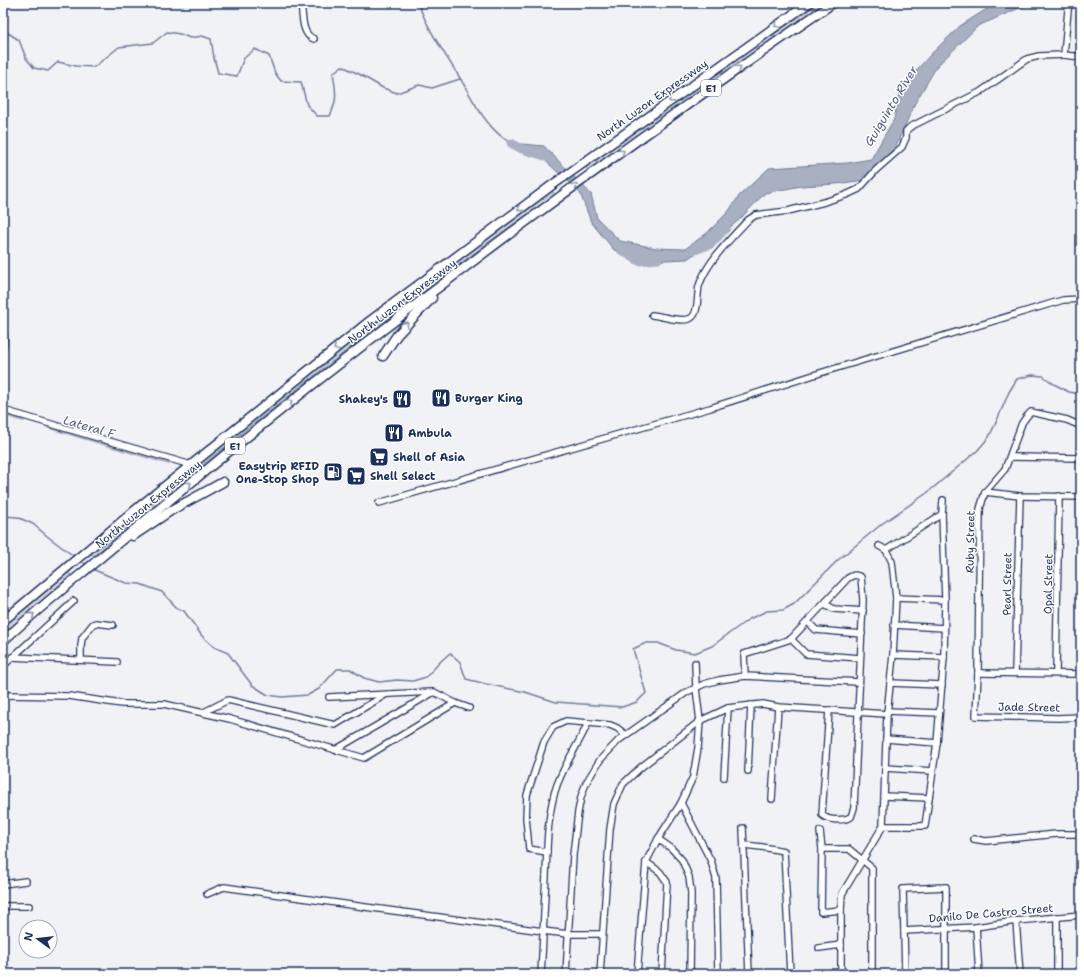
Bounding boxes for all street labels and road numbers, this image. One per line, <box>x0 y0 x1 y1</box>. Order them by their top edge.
street label: North Luzon Expressway <box>594 56 711 144</box>
road number: E1 <box>701 80 721 96</box>
street label: North Luzon Expressway <box>345 256 460 347</box>
road number: E1 <box>225 438 245 454</box>
street label: North Luzon Expressway <box>92 457 204 552</box>
street label: Ruby Street <box>962 510 979 573</box>
street label: Pearl Street <box>999 552 1016 616</box>
street label: Opal Street <box>1040 554 1057 614</box>
street label: Jade Street <box>998 699 1061 716</box>
street label: Danilo De Castro Street <box>928 901 1054 926</box>

